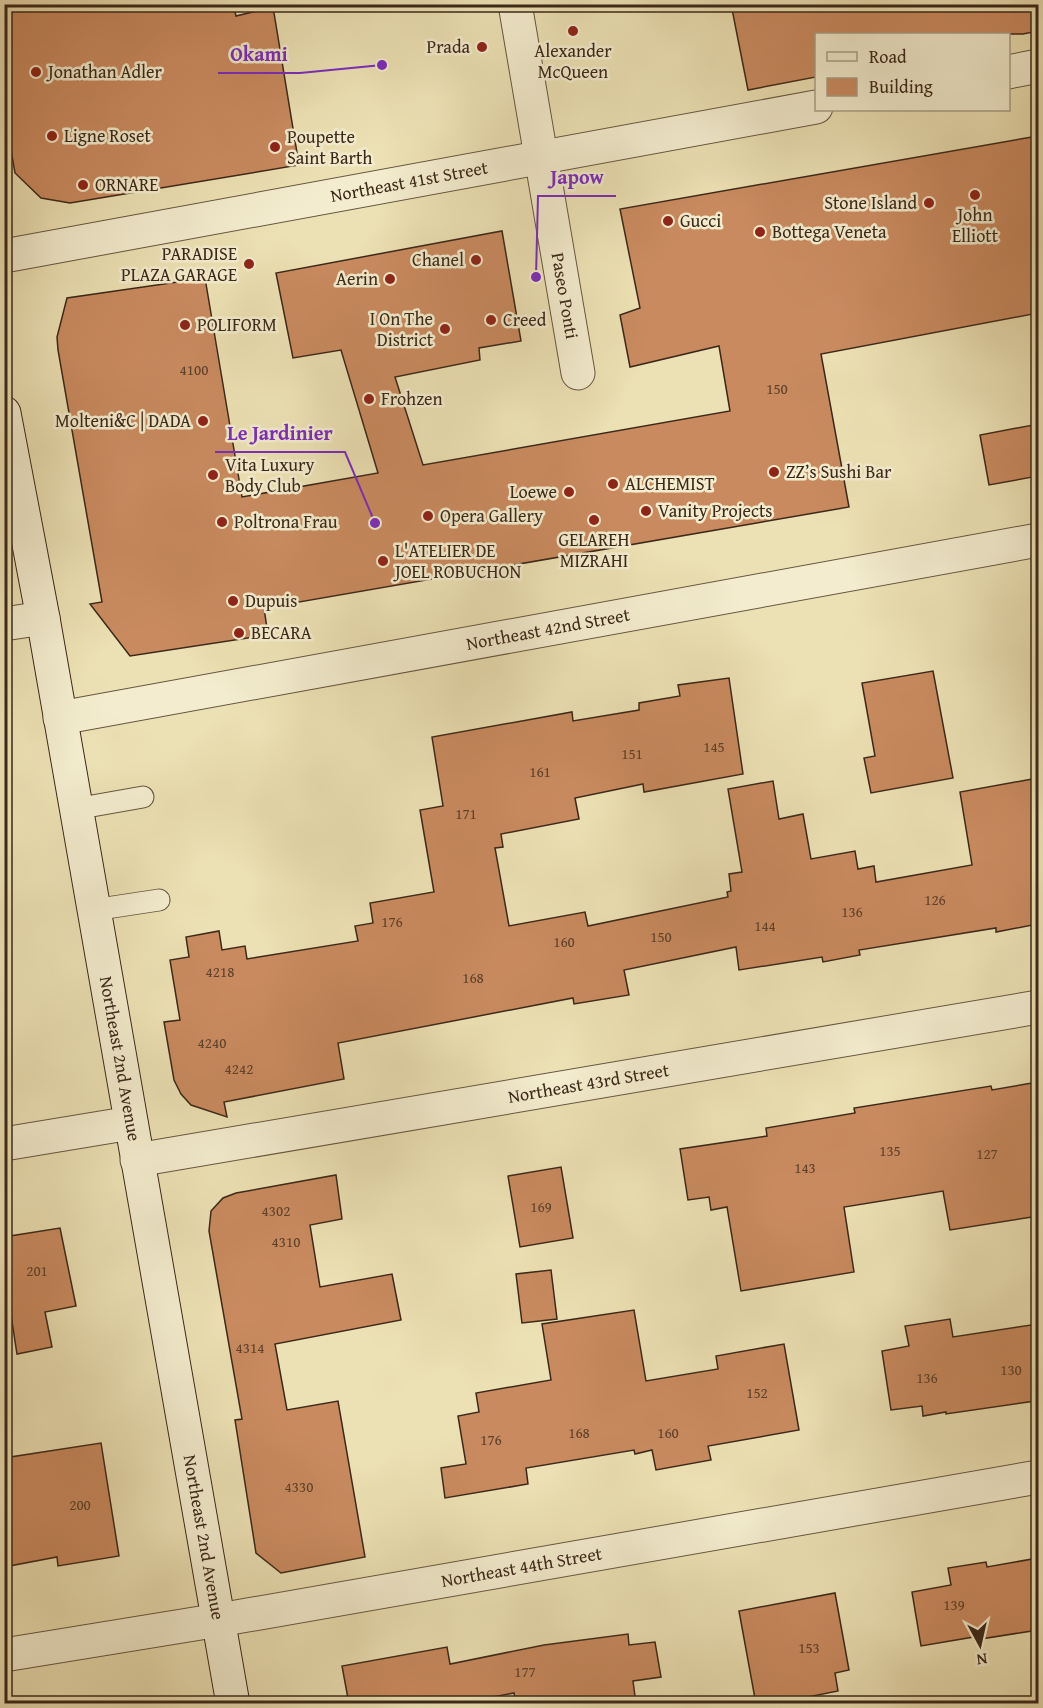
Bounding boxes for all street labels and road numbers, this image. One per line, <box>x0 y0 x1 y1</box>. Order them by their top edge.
street label: Northeast 41st Street <box>328 153 491 209</box>
street label: Paseo Ponti <box>545 250 586 341</box>
street label: Northeast 42nd Street <box>464 600 633 657</box>
street label: Northeast 2nd Avenue <box>93 974 148 1143</box>
street label: Northeast 43rd Street <box>506 1056 672 1110</box>
street label: Northeast 2nd Avenue <box>177 1453 232 1622</box>
street label: Northeast 44th Street <box>439 1539 605 1594</box>

